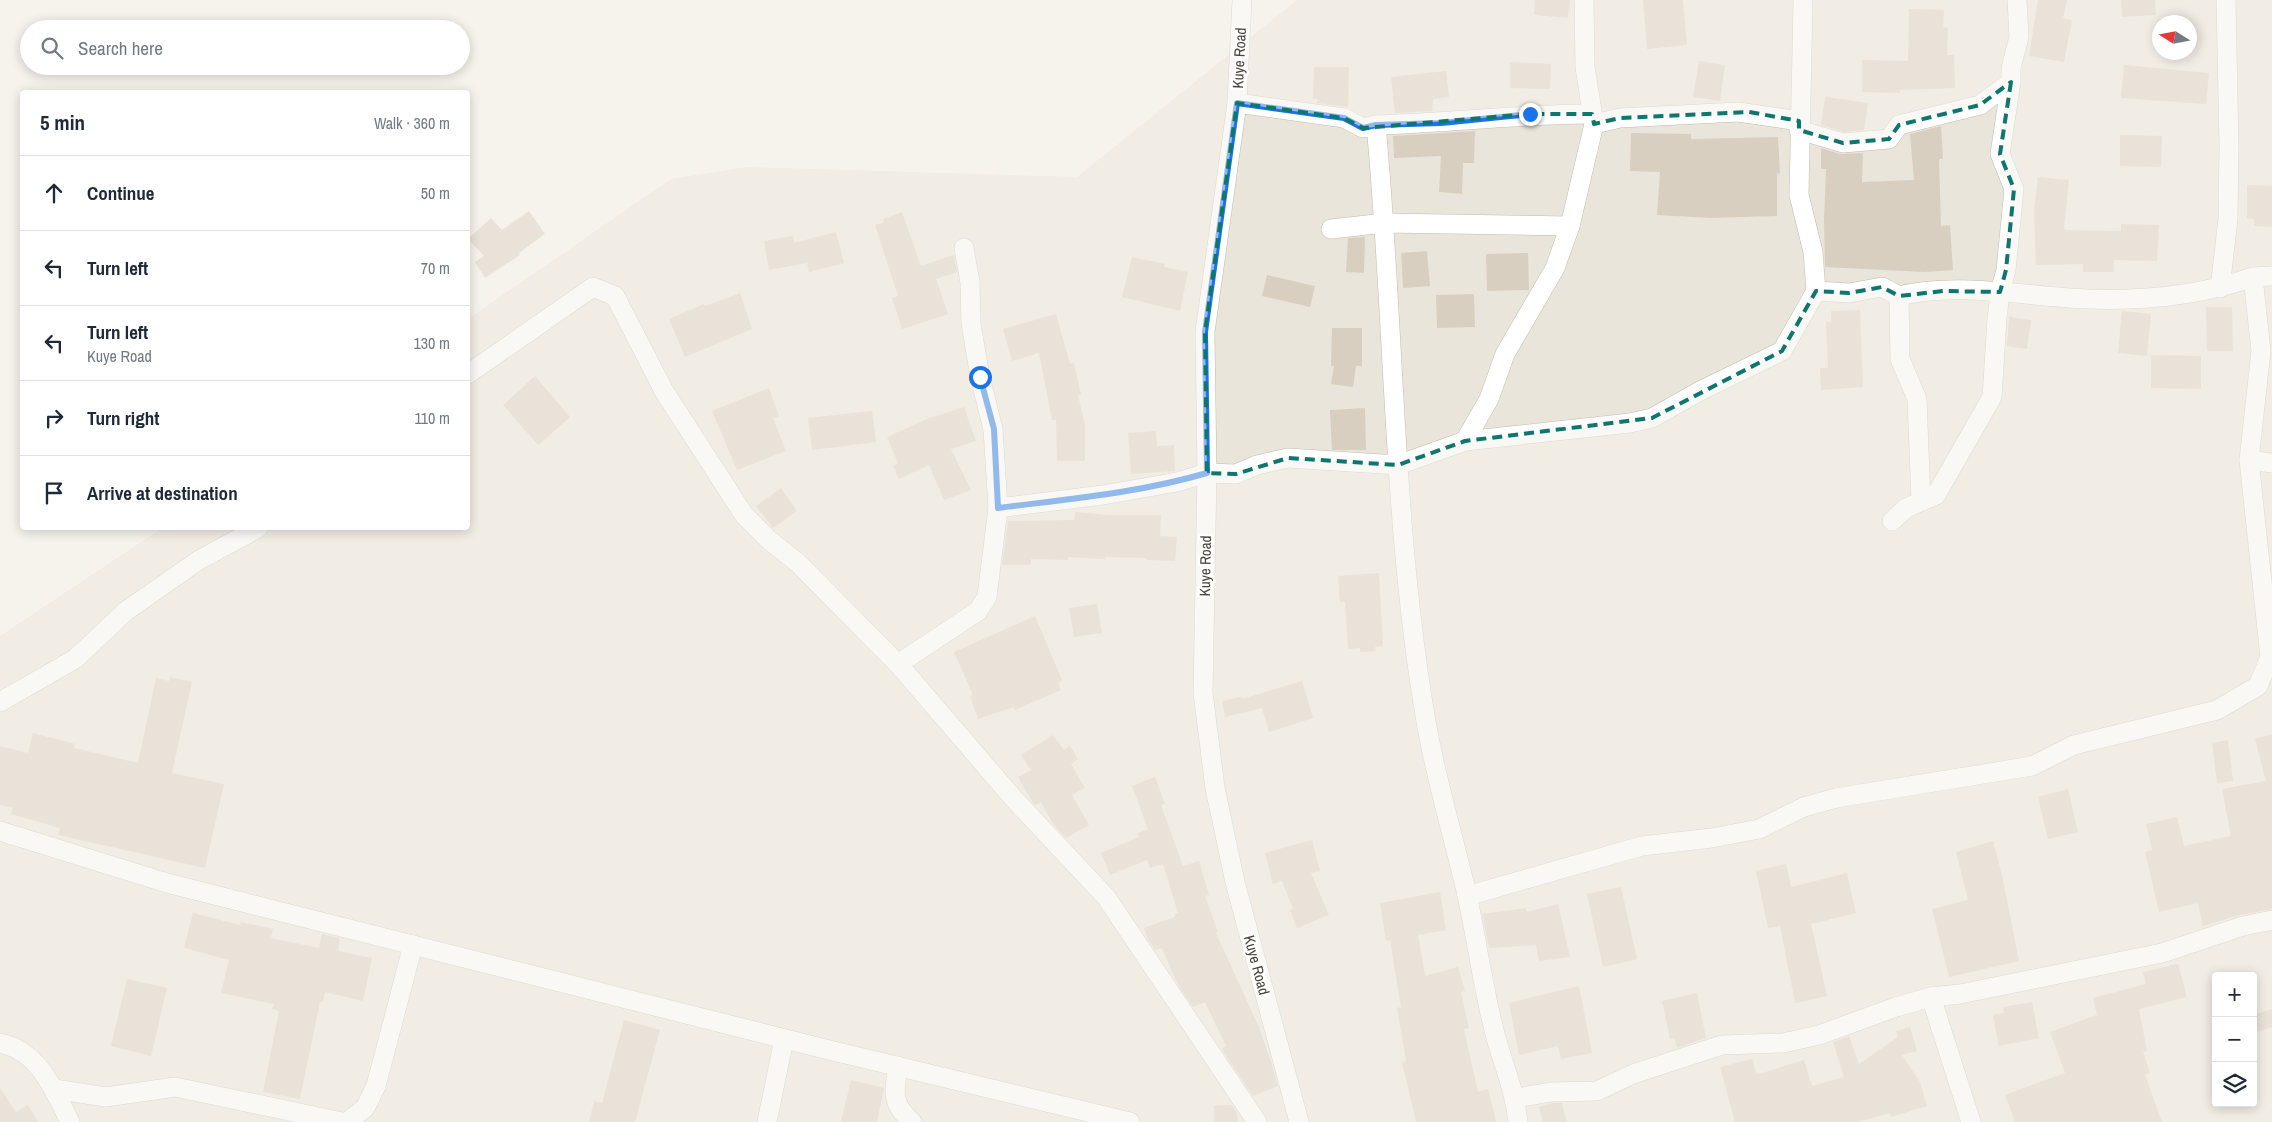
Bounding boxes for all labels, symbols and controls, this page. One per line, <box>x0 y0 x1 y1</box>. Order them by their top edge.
north arrow <box>2152 15 2197 60</box>
search box <box>20 20 470 75</box>
street label: Kuye Road <box>1227 27 1251 89</box>
icon: search <box>38 34 66 62</box>
text: Search here <box>78 35 163 61</box>
route end <box>1519 103 1542 126</box>
text: 5 min <box>40 108 85 137</box>
text: Walk · 360 m <box>374 112 450 134</box>
icon: ahead <box>40 179 68 207</box>
text: Continue <box>87 180 155 206</box>
text: 50 m <box>421 182 450 204</box>
icon: left <box>40 254 68 282</box>
text: Turn left <box>87 255 148 281</box>
text: 70 m <box>421 257 450 279</box>
text: Turn left <box>87 319 148 345</box>
icon: left <box>40 329 68 357</box>
text: 130 m <box>414 332 450 354</box>
text: Kuye Road <box>87 345 152 367</box>
route start <box>969 366 992 389</box>
icon: right <box>40 404 68 432</box>
text: Turn right <box>87 405 159 431</box>
text: 110 m <box>414 407 450 429</box>
icon: arrive <box>40 479 68 507</box>
text: Arrive at destination <box>87 480 238 506</box>
street label: Kuye Road <box>1194 535 1216 597</box>
street label: Kuye Road <box>1239 933 1275 997</box>
map controls <box>2212 972 2257 1107</box>
button: + <box>2212 972 2257 1017</box>
button: − <box>2212 1017 2257 1062</box>
button: layers <box>2212 1062 2257 1107</box>

